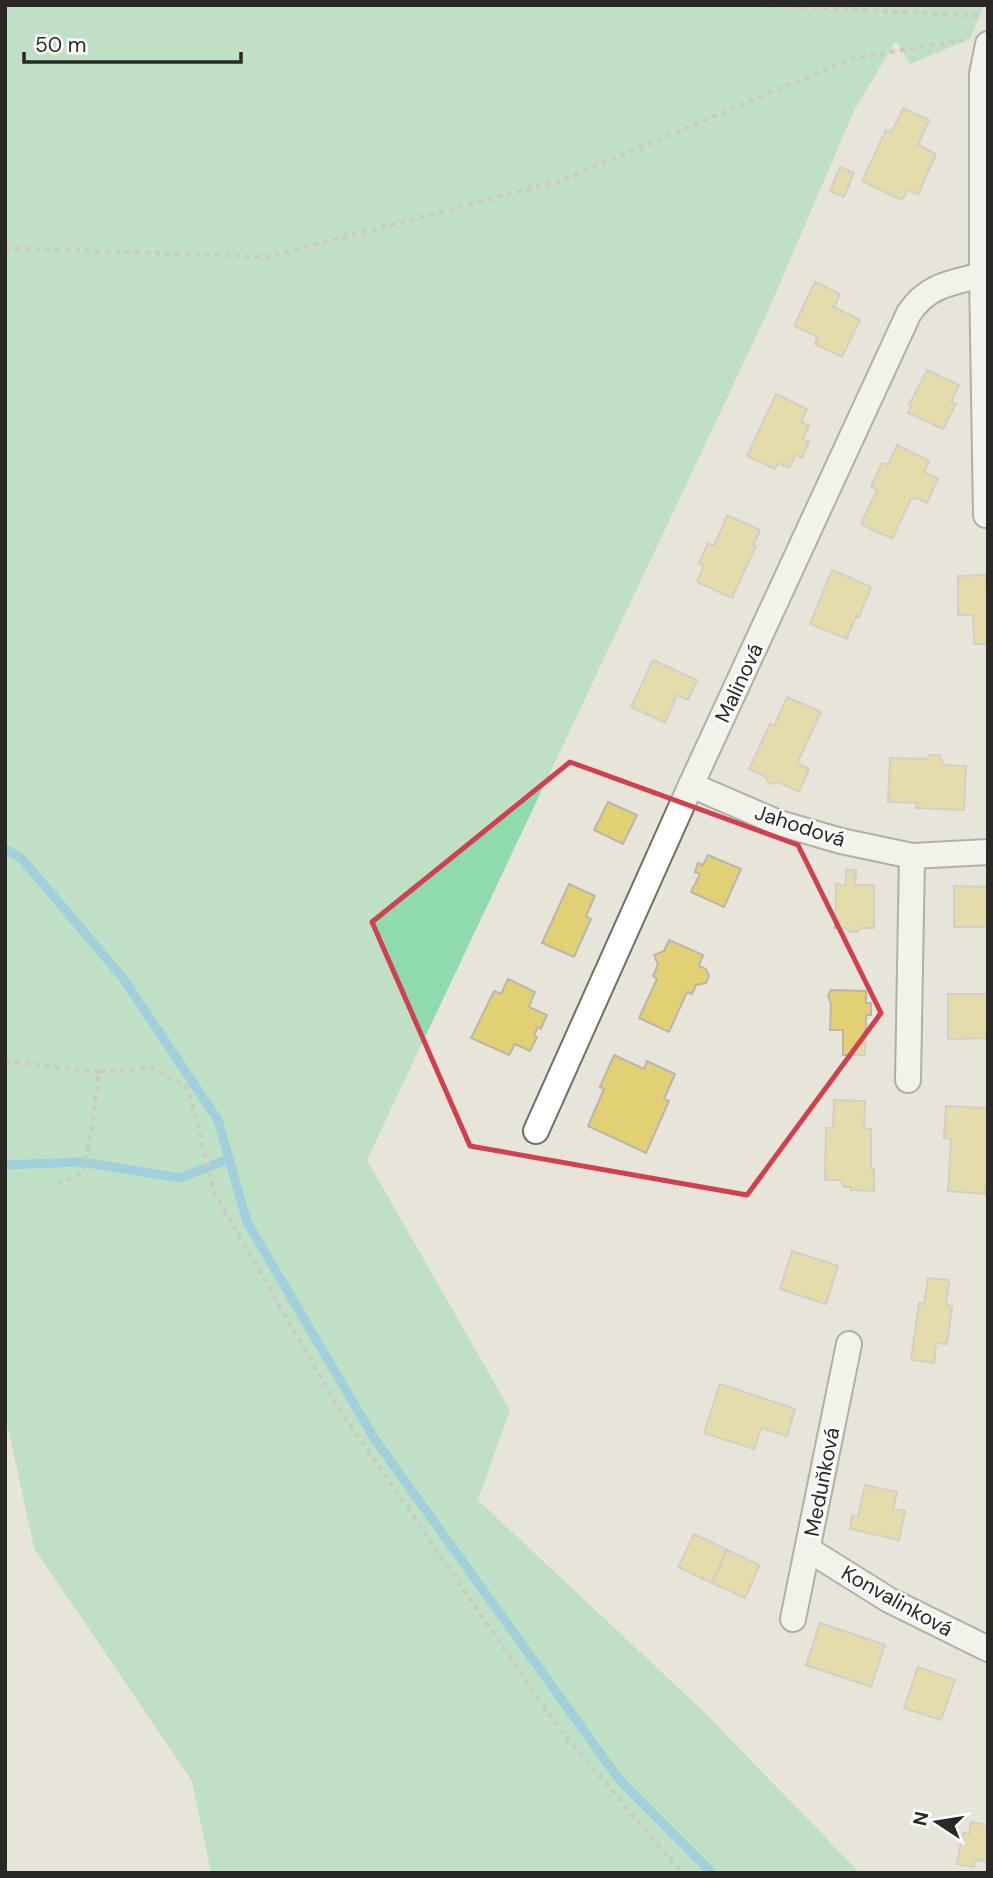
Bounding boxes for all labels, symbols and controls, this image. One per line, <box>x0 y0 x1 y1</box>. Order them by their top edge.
scale bar <box>24 21 242 65</box>
text: 50 m <box>35 31 86 59</box>
street label: Malinová <box>708 639 770 727</box>
street label: Jahodová <box>751 798 849 854</box>
street label: Meduňková <box>798 1425 846 1539</box>
street label: Konvalinková <box>836 1559 958 1643</box>
north arrow <box>902 1787 972 1857</box>
text: N <box>907 1809 935 1828</box>

